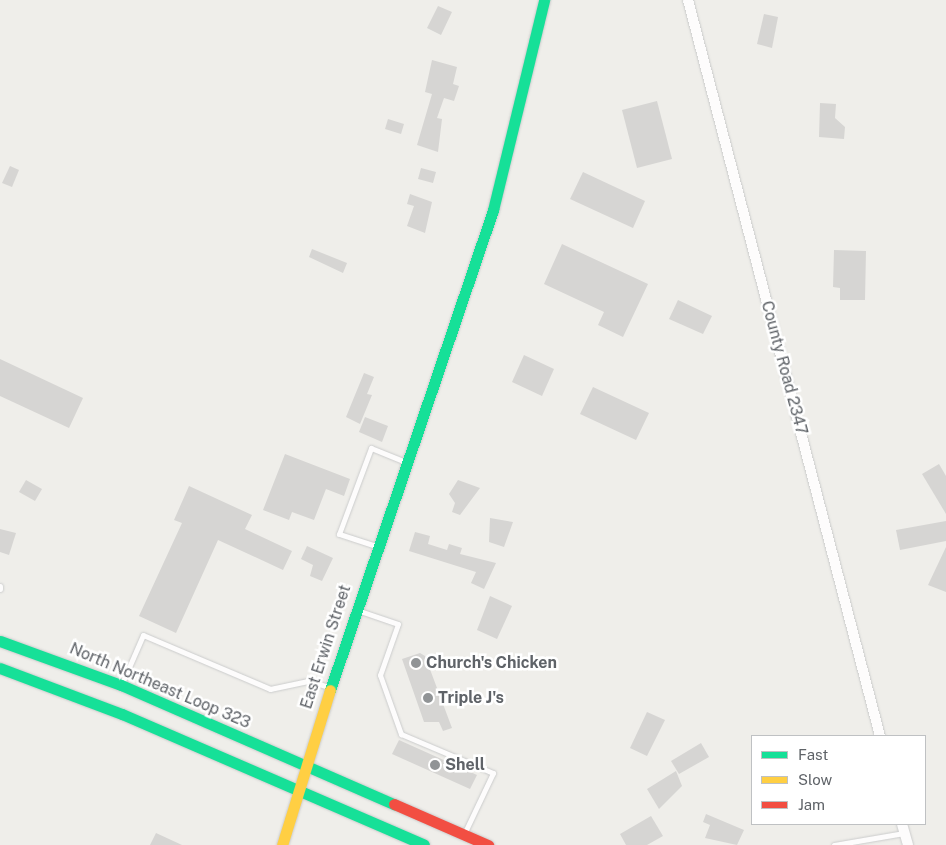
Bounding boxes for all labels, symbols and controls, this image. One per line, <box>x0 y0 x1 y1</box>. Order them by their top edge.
street label: County Road 2347 <box>757 299 811 437</box>
street label: East Erwin Street <box>297 583 355 711</box>
street label: North Northeast Loop 323 <box>67 639 253 733</box>
place label: Church's Chicken <box>426 653 557 673</box>
marker: Church's Chicken <box>410 657 422 669</box>
place label: Triple J's <box>438 688 504 708</box>
marker: Triple J's <box>422 692 434 704</box>
legend <box>751 735 926 825</box>
text: Fast <box>798 746 828 763</box>
place label: Shell <box>445 755 485 775</box>
marker: Shell <box>429 759 441 771</box>
text: Slow <box>798 771 832 788</box>
text: Jam <box>798 796 825 813</box>

